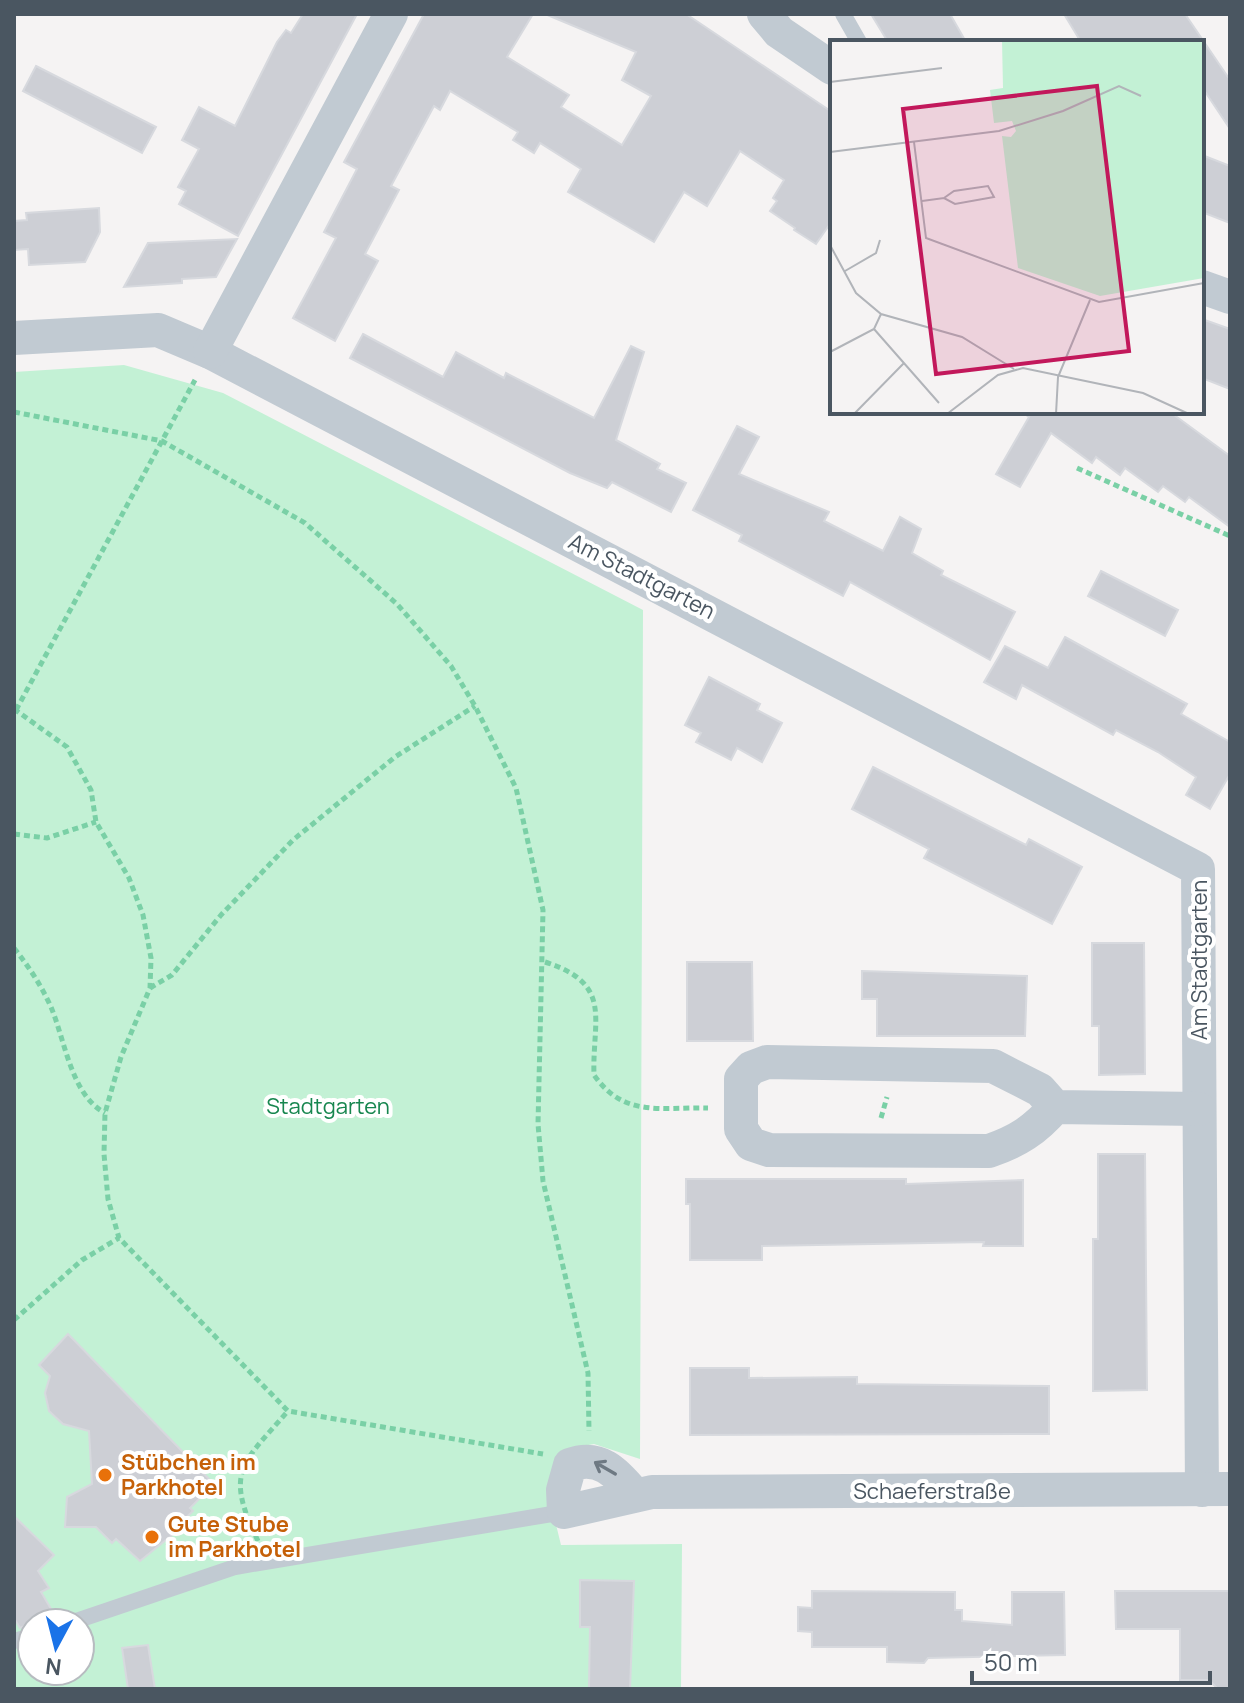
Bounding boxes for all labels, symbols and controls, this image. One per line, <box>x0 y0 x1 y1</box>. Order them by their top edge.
inset map <box>830 40 1204 414</box>
street label: Am Stadtgarten <box>564 526 720 626</box>
street label: Am Stadtgarten <box>1184 880 1214 1040</box>
park label: Stadtgarten <box>266 1091 390 1121</box>
place label: Stübchen im Parkhotel <box>121 1447 256 1502</box>
one-way arrow <box>594 1460 617 1476</box>
marker: Stübchen im Parkhotel <box>96 1466 114 1484</box>
street label: Schaeferstraße <box>853 1476 1011 1506</box>
place label: Gute Stube im Parkhotel <box>168 1509 301 1564</box>
marker: Gute Stube im Parkhotel <box>143 1528 161 1546</box>
north arrow <box>16 1607 96 1687</box>
scale bar <box>972 1635 1210 1685</box>
text: 50 m <box>984 1645 1038 1678</box>
text: N <box>44 1651 63 1683</box>

